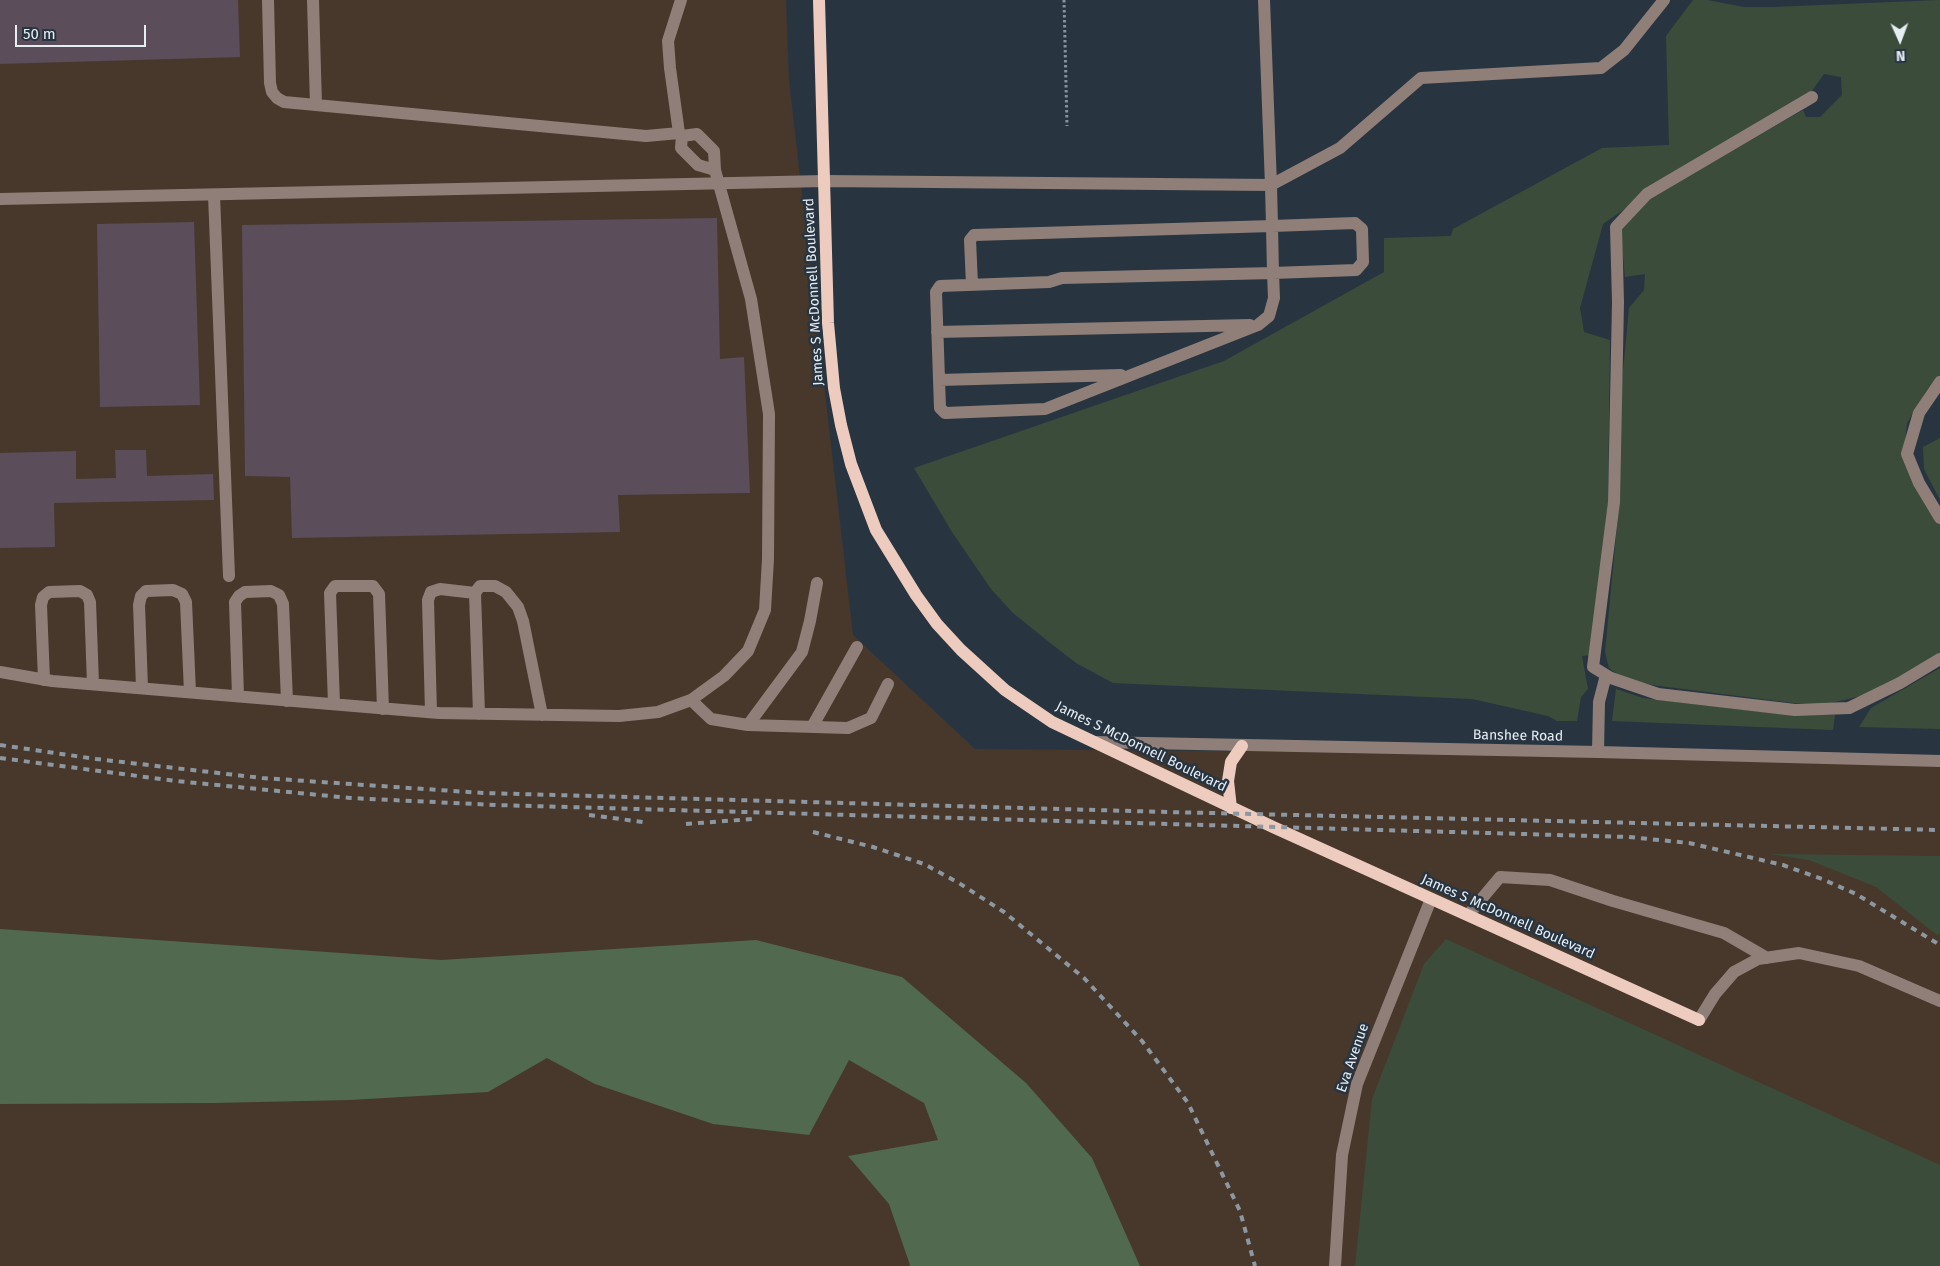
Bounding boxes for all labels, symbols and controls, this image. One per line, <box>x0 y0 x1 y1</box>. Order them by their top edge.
scale bar <box>18 15 149 47</box>
north arrow <box>1875 15 1925 65</box>
text: 50 m <box>23 25 56 43</box>
text: N <box>1896 47 1905 64</box>
street label: James S McDonnell Boulevard <box>801 198 827 386</box>
street label: James S McDonnell Boulevard <box>1053 698 1229 796</box>
street label: Banshee Road <box>1473 727 1563 745</box>
street label: James S McDonnell Boulevard <box>1419 871 1597 963</box>
street label: Eva Avenue <box>1333 1021 1373 1095</box>

